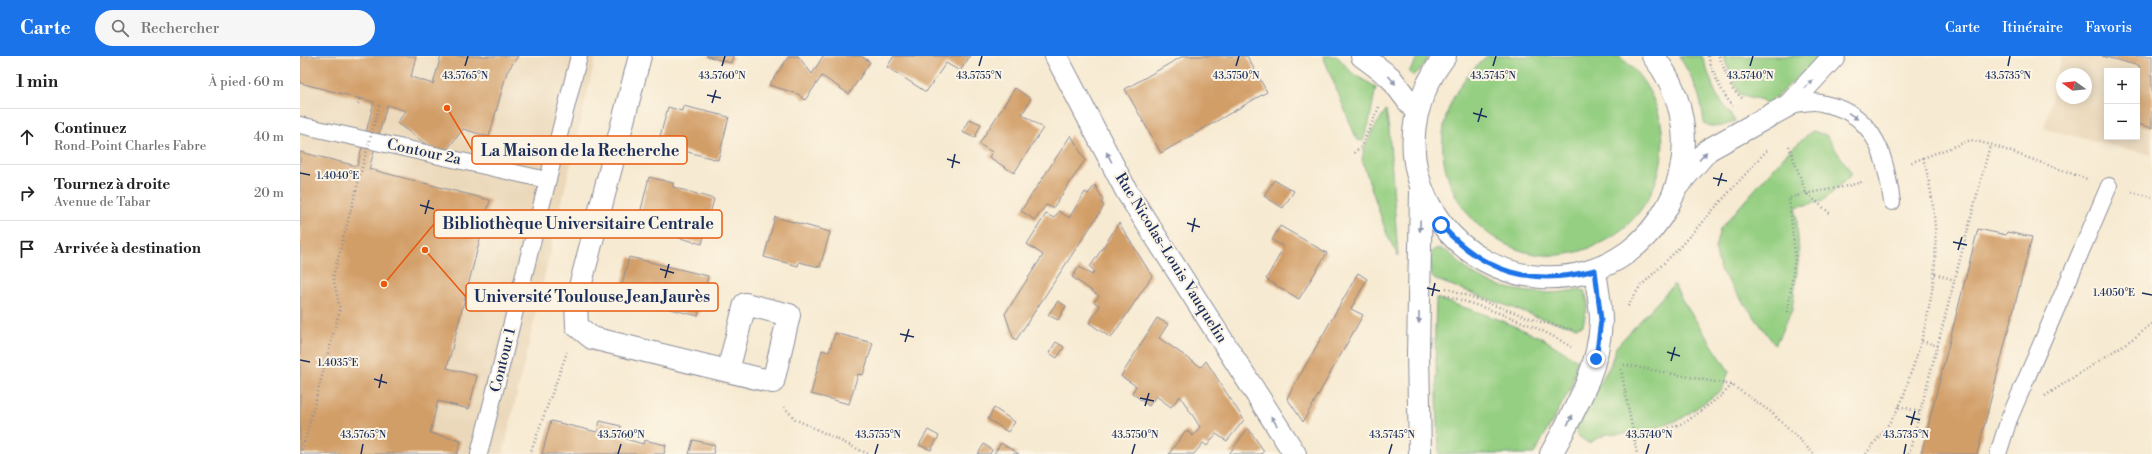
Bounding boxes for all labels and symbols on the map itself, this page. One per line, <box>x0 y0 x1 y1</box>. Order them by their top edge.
north arrow <box>2056 68 2092 104</box>
text: 43.5765°N <box>442 70 489 82</box>
text: 43.5760°N <box>698 70 746 82</box>
text: 43.5755°N <box>956 70 1002 82</box>
text: 43.5750°N <box>1213 70 1260 82</box>
text: 43.5745°N <box>1470 70 1517 82</box>
text: 43.5740°N <box>1726 70 1774 82</box>
text: 43.5735°N <box>1985 70 2032 82</box>
one-way arrow <box>1387 75 1396 86</box>
one-way arrow <box>1804 79 1814 89</box>
one-way arrow <box>1848 112 1859 120</box>
street label: Contour 2a <box>385 135 463 169</box>
callout: La Maison de la Recherche <box>472 136 687 164</box>
text: La Maison de la Recherche <box>481 141 680 161</box>
one-way arrow <box>1105 151 1112 163</box>
one-way arrow <box>1698 151 1707 162</box>
street label: Rue Nicolas-Louis Vauquelin <box>1111 169 1231 347</box>
text: 1.4040°E <box>317 170 359 182</box>
callout: Bibliothèque Universitaire Centrale <box>434 210 722 238</box>
text: Bibliothèque Universitaire Centrale <box>442 214 714 234</box>
route start <box>1432 216 1450 234</box>
one-way arrow <box>1417 220 1423 233</box>
callout: Université Toulouse Jean Jaurès <box>466 283 718 311</box>
text: Université Toulouse Jean Jaurès <box>474 287 710 307</box>
text: 1.4050°E <box>2093 287 2135 299</box>
one-way arrow <box>1416 312 1422 325</box>
street label: Contour 1 <box>486 325 520 394</box>
route end <box>1587 350 1605 368</box>
text: 1.4035°E <box>318 357 359 369</box>
one-way arrow <box>1567 414 1573 425</box>
one-way arrow <box>1270 416 1278 426</box>
text: 43.5765°N <box>340 429 387 441</box>
text: 43.5760°N <box>597 429 645 441</box>
text: 43.5755°N <box>855 429 901 441</box>
text: 43.5750°N <box>1112 429 1159 441</box>
text: 43.5745°N <box>1369 429 1416 441</box>
text: 43.5740°N <box>1625 429 1673 441</box>
text: 43.5735°N <box>1883 429 1930 441</box>

